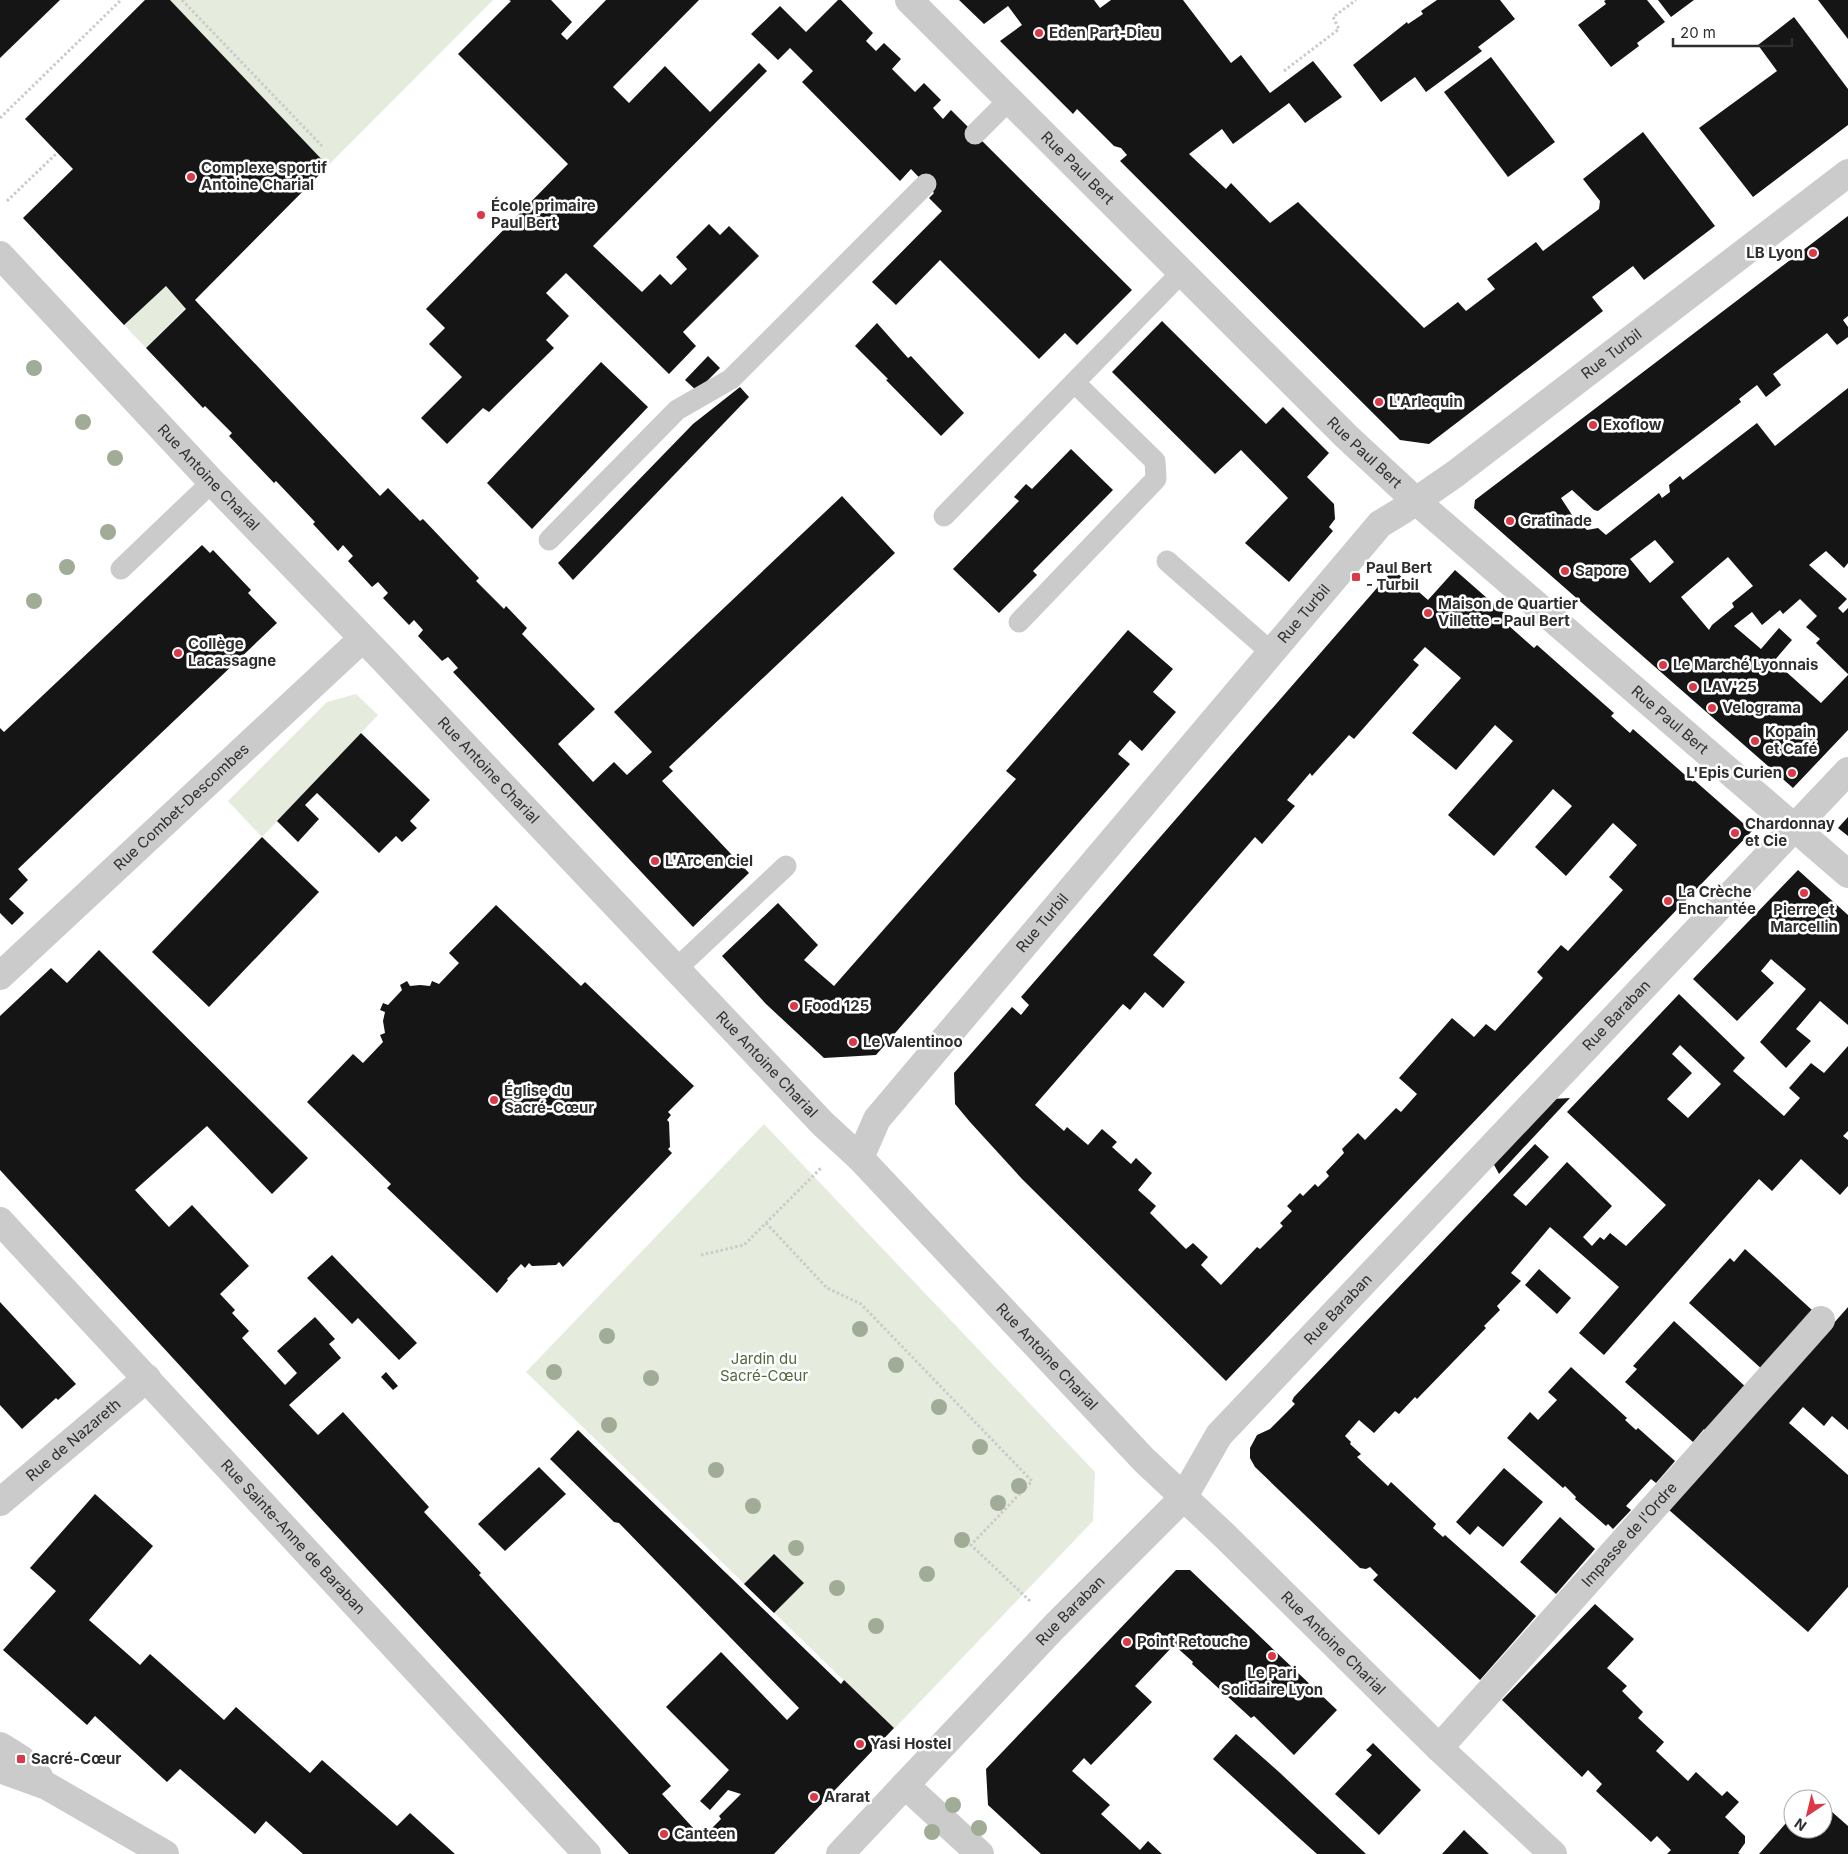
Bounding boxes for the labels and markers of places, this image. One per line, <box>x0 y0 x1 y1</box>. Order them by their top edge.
place label: Eden Part-Dieu <box>1049 23 1159 42</box>
marker: Eden Part-Dieu <box>1033 27 1045 39</box>
place label: Complexe sportif Antoine Charial <box>201 158 327 194</box>
marker: Complexe sportif Antoine Charial <box>185 171 197 183</box>
place label: École primaire Paul Bert <box>491 196 596 232</box>
marker: École primaire Paul Bert <box>475 209 487 221</box>
place label: LB Lyon <box>1746 243 1803 262</box>
marker: LB Lyon <box>1807 247 1819 259</box>
place label: L'Arlequin <box>1389 392 1463 411</box>
marker: L'Arlequin <box>1373 396 1385 408</box>
place label: Exoflow <box>1603 415 1662 434</box>
marker: Exoflow <box>1587 419 1599 431</box>
place label: Gratinade <box>1520 511 1592 530</box>
marker: Gratinade <box>1504 515 1516 527</box>
place label: Paul Bert - Turbil <box>1366 558 1432 594</box>
place label: Sapore <box>1575 561 1627 580</box>
marker: Sapore <box>1559 565 1571 577</box>
marker: Paul Bert - Turbil <box>1350 571 1362 583</box>
place label: Maison de Quartier Villette - Paul Bert <box>1438 594 1578 630</box>
marker: Maison de Quartier Villette - Paul Bert <box>1422 607 1434 619</box>
place label: Collège Lacassagne <box>188 634 276 670</box>
marker: Collège Lacassagne <box>172 647 184 659</box>
place label: Le Marché Lyonnais <box>1673 655 1818 674</box>
marker: Le Marché Lyonnais <box>1657 659 1669 671</box>
place label: LAV'25 <box>1703 677 1757 696</box>
marker: LAV'25 <box>1687 681 1699 693</box>
place label: Velograma <box>1722 698 1801 717</box>
marker: Velograma <box>1706 702 1718 714</box>
place label: Kopain et Café <box>1765 722 1817 758</box>
marker: Kopain et Café <box>1749 735 1761 747</box>
place label: L'Epis Curien <box>1686 763 1782 782</box>
marker: L'Epis Curien <box>1786 767 1798 779</box>
place label: Chardonnay et Cie <box>1745 814 1835 850</box>
marker: Chardonnay et Cie <box>1729 827 1741 839</box>
place label: L'Arc en ciel <box>665 851 753 870</box>
marker: L'Arc en ciel <box>649 855 661 867</box>
place label: La Crèche Enchantée <box>1678 882 1756 918</box>
marker: Pierre et Marcellin <box>1798 887 1810 899</box>
marker: La Crèche Enchantée <box>1662 895 1674 907</box>
place label: Pierre et Marcellin <box>1770 900 1838 936</box>
place label: Food 125 <box>804 996 869 1015</box>
marker: Food 125 <box>788 1000 800 1012</box>
place label: Le Valentinoo <box>863 1032 963 1051</box>
marker: Le Valentinoo <box>847 1036 859 1048</box>
place label: Église du Sacré-Cœur <box>504 1081 594 1117</box>
marker: Église du Sacré-Cœur <box>488 1094 500 1106</box>
place label: Point Retouche <box>1137 1632 1248 1651</box>
marker: Point Retouche <box>1121 1636 1133 1648</box>
marker: Le Pari Solidaire Lyon <box>1266 1650 1278 1662</box>
place label: Le Pari Solidaire Lyon <box>1221 1663 1323 1699</box>
place label: Yasi Hostel <box>870 1734 951 1753</box>
marker: Yasi Hostel <box>854 1738 866 1750</box>
place label: Sacré-Cœur <box>31 1749 121 1768</box>
marker: Sacré-Cœur <box>15 1753 27 1765</box>
place label: Ararat <box>824 1787 870 1806</box>
marker: Ararat <box>808 1791 820 1803</box>
place label: Canteen <box>674 1824 736 1843</box>
marker: Canteen <box>658 1828 670 1840</box>

